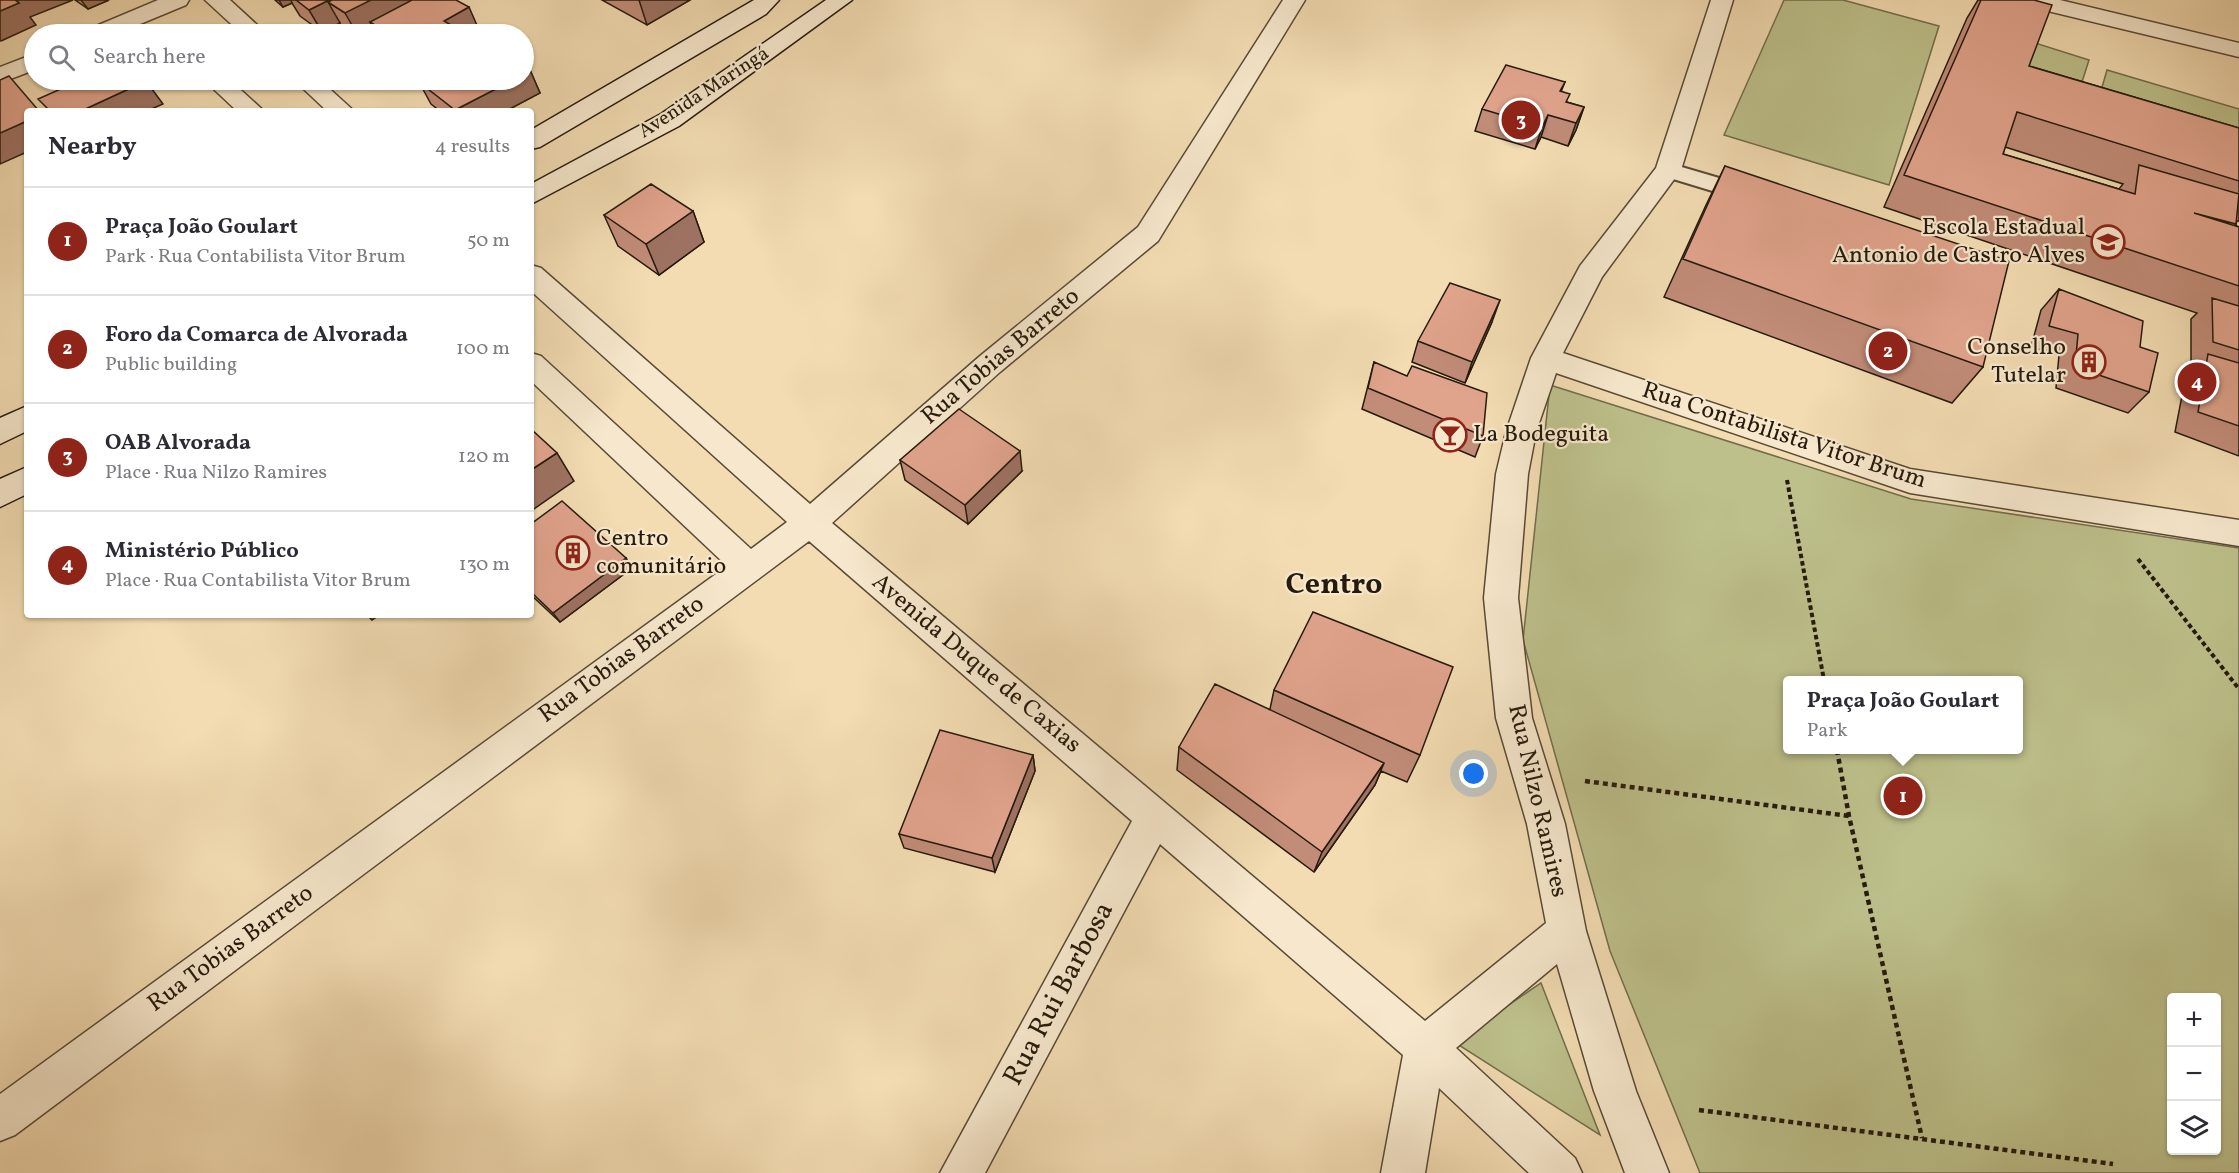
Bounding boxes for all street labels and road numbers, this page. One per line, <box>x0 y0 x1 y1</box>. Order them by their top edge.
street label: Avenida Maringá <box>633 40 775 146</box>
street label: Rua Tobias Barreto <box>914 280 1088 434</box>
street label: Rua Contabilista Vitor Brum <box>1637 374 1931 498</box>
street label: Avenida Duque de Caxias <box>864 566 1088 762</box>
street label: Rua Tobias Barreto <box>532 588 712 732</box>
street label: Rua Nilzo Ramires <box>1498 701 1576 901</box>
street label: Rua Tobias Barreto <box>141 877 321 1021</box>
street label: Rua Rui Barbosa <box>994 895 1124 1093</box>

